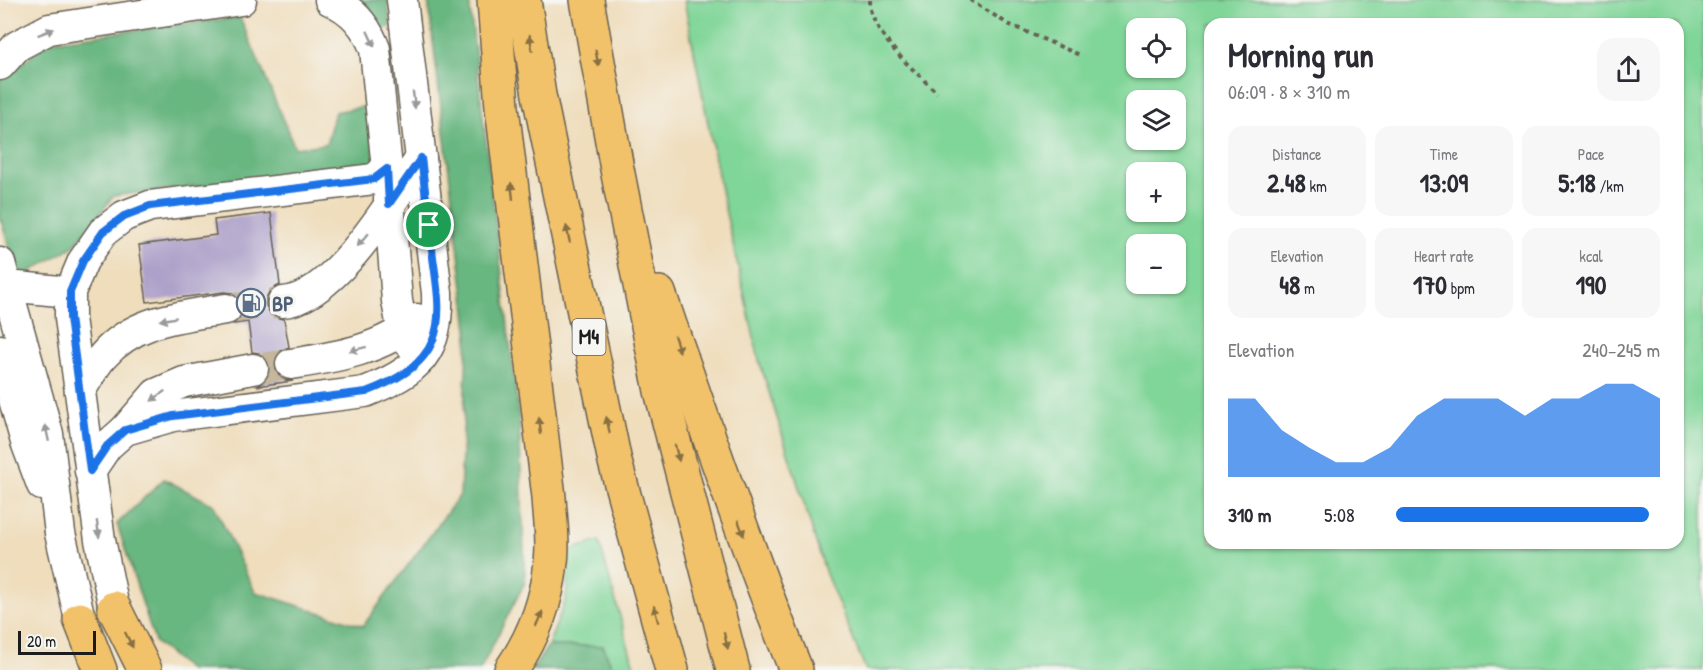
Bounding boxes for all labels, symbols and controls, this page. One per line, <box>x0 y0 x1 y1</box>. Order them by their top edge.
map controls <box>1126 18 1186 294</box>
button: locate <box>1126 18 1186 78</box>
one-way arrow <box>38 27 56 37</box>
one-way arrow <box>366 31 375 48</box>
one-way arrow <box>526 33 535 52</box>
text: Morning run <box>1228 33 1374 77</box>
button: share <box>1597 38 1660 101</box>
one-way arrow <box>593 48 602 67</box>
text: 06:09 · 8 × 310 m <box>1228 78 1350 105</box>
one-way arrow <box>409 90 419 109</box>
button: layers <box>1126 90 1186 150</box>
text: Distance <box>1273 143 1321 165</box>
text: Time <box>1430 143 1458 165</box>
text: Pace <box>1578 143 1604 165</box>
button: + <box>1126 162 1186 222</box>
text: 2.48 <box>1267 165 1306 200</box>
text: 13:09 <box>1420 165 1468 200</box>
text: 5:18 <box>1558 165 1596 200</box>
text: km <box>1306 175 1327 197</box>
text: /km <box>1596 175 1624 197</box>
one-way arrow <box>507 181 517 200</box>
pin <box>403 199 454 250</box>
icon: arrive <box>412 208 445 241</box>
one-way arrow <box>563 224 572 243</box>
one-way arrow <box>357 232 370 247</box>
button: − <box>1126 234 1186 294</box>
text: Elevation <box>1270 245 1324 267</box>
text: Heart rate <box>1414 245 1474 267</box>
text: kcal <box>1579 245 1603 267</box>
text: 48 <box>1279 267 1300 302</box>
text: 170 <box>1413 267 1447 302</box>
text: 190 <box>1576 267 1606 302</box>
text: m <box>1300 277 1315 299</box>
text: bpm <box>1447 277 1475 299</box>
fuel station icon: BP <box>235 287 267 319</box>
place label: BP <box>272 288 294 318</box>
one-way arrow <box>158 315 177 324</box>
road number: M4 <box>572 319 606 355</box>
one-way arrow <box>672 335 682 353</box>
text: Elevation <box>1228 336 1294 363</box>
text: 240–245 m <box>1582 336 1660 363</box>
one-way arrow <box>349 345 368 355</box>
one-way arrow <box>150 390 166 402</box>
one-way arrow <box>535 416 545 435</box>
one-way arrow <box>602 416 612 434</box>
one-way arrow <box>42 423 51 442</box>
one-way arrow <box>673 443 683 462</box>
text: 310 m <box>1228 501 1271 528</box>
text: 5:08 <box>1324 501 1355 528</box>
one-way arrow <box>94 519 103 538</box>
one-way arrow <box>737 519 747 537</box>
one-way arrow <box>651 604 661 623</box>
one-way arrow <box>534 609 544 627</box>
scale bar <box>18 628 96 656</box>
text: 20 m <box>27 630 56 652</box>
one-way arrow <box>124 631 133 648</box>
one-way arrow <box>721 632 731 651</box>

